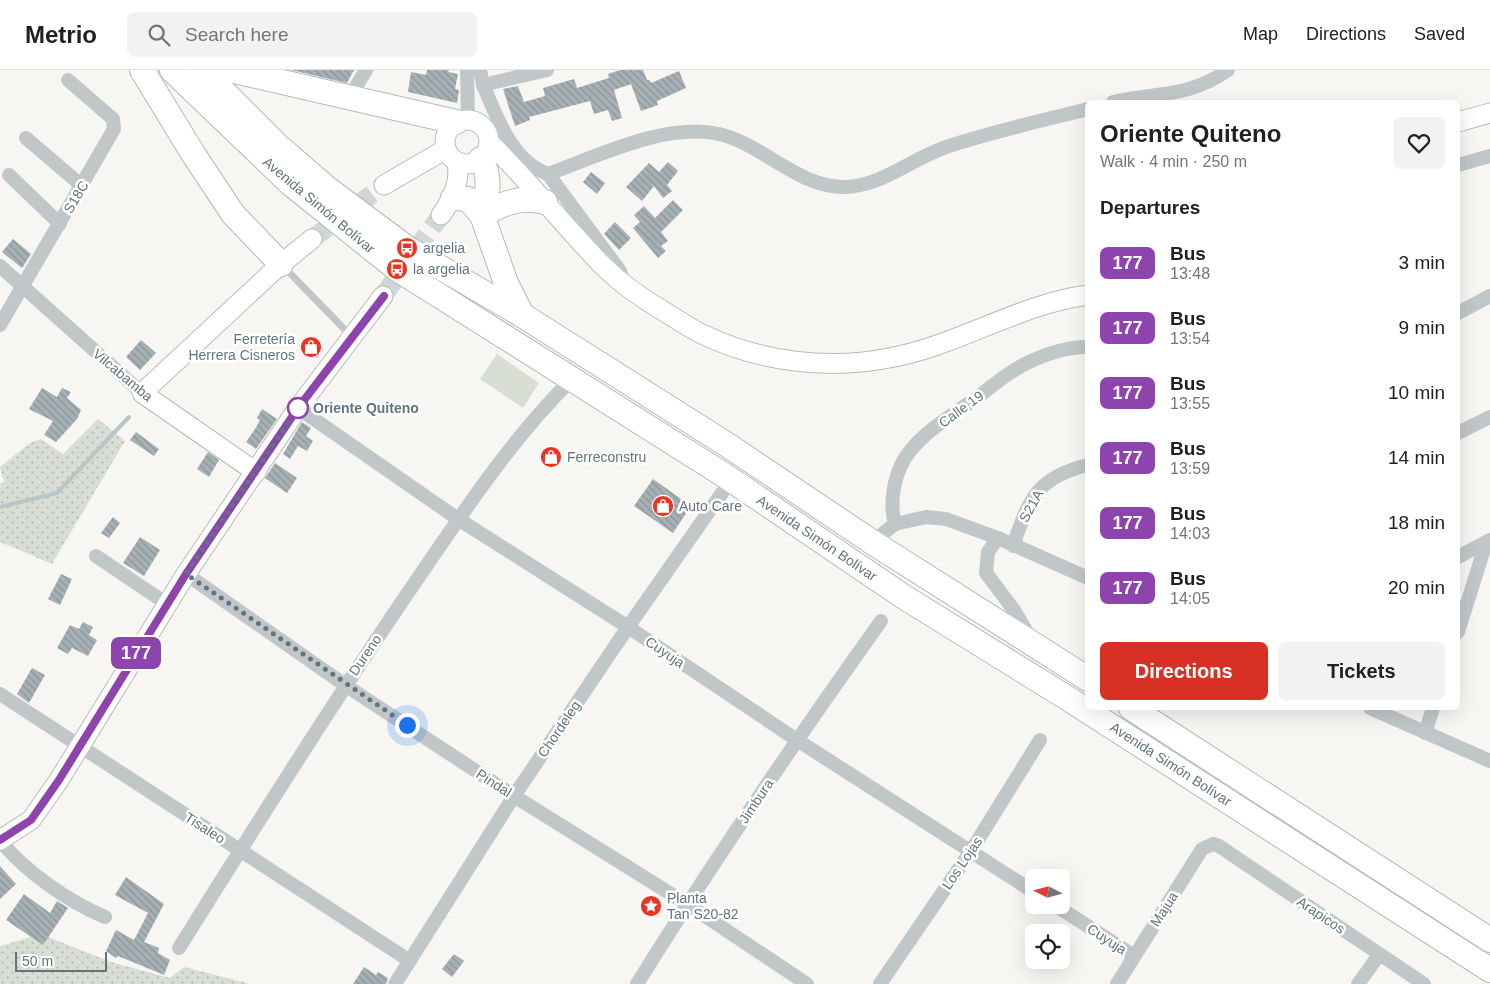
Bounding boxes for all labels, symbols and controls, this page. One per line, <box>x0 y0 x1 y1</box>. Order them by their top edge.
search box <box>127 12 477 57</box>
text: Metrio <box>25 21 97 48</box>
icon: search <box>145 21 173 49</box>
text: Search here <box>185 24 289 45</box>
text: Map <box>1243 24 1278 44</box>
text: Directions <box>1306 24 1386 44</box>
text: Saved <box>1414 24 1465 44</box>
button: heart <box>1393 117 1445 169</box>
text: Oriente Quiteno <box>1100 120 1281 147</box>
street label: Avenida Simón Bolívar <box>260 153 379 257</box>
text: Walk · 4 min · 250 m <box>1100 153 1247 170</box>
street label: S18C <box>60 178 92 216</box>
text: Departures <box>1100 197 1200 218</box>
bus stop icon: argelia <box>395 236 419 260</box>
place label: argelia <box>423 240 465 256</box>
text: Bus <box>1170 243 1206 264</box>
text: 3 min <box>1399 252 1445 273</box>
text: 177 <box>1112 253 1143 273</box>
bus stop icon: la argelia <box>385 257 409 281</box>
place label: la argelia <box>413 261 470 277</box>
text: 13:48 <box>1170 265 1210 282</box>
text: Bus <box>1170 308 1206 329</box>
text: 9 min <box>1399 317 1445 338</box>
text: 177 <box>1112 318 1143 338</box>
text: 13:54 <box>1170 330 1210 347</box>
place label: Ferretería Herrera Cisneros <box>188 331 295 363</box>
shop icon: Ferretería Herrera Cisneros <box>299 335 323 359</box>
street label: Vilcabamba <box>90 345 156 405</box>
text: Bus <box>1170 373 1206 394</box>
text: 10 min <box>1388 382 1445 403</box>
text: 177 <box>1112 383 1143 403</box>
street label: Calle 19 <box>936 387 987 431</box>
text: 13:55 <box>1170 395 1210 412</box>
marker: Oriente Quiteno <box>287 397 309 419</box>
place label: Oriente Quiteno <box>313 400 419 416</box>
text: Bus <box>1170 438 1206 459</box>
shop icon: Ferreconstru <box>539 445 563 469</box>
text: 14 min <box>1388 447 1445 468</box>
text: 177 <box>1112 448 1143 468</box>
place label: Ferreconstru <box>567 449 646 465</box>
text: 13:59 <box>1170 460 1210 477</box>
street label: S21A <box>1016 487 1047 525</box>
street label: Avenida Simón Bolívar <box>754 492 880 584</box>
shop icon: Auto Care <box>651 494 675 518</box>
place label: Auto Care <box>679 498 742 514</box>
text: Bus <box>1170 503 1206 524</box>
text: 18 min <box>1388 512 1445 533</box>
text: 177 <box>1112 513 1143 533</box>
text: 14:03 <box>1170 525 1210 542</box>
text: Bus <box>1170 568 1206 589</box>
text: 20 min <box>1388 577 1445 598</box>
text: 177 <box>1112 578 1143 598</box>
text: 14:05 <box>1170 590 1210 607</box>
street label: Dureno <box>346 631 385 679</box>
street label: Cuyuja <box>642 633 688 671</box>
line badge: 177 <box>107 637 165 669</box>
button: Directions <box>1100 642 1268 700</box>
button: Tickets <box>1278 642 1445 700</box>
text: 177 <box>121 643 151 663</box>
street label: Chordeleg <box>534 698 584 760</box>
your location <box>395 713 420 738</box>
street label: Avenida Simón Bolívar <box>1107 719 1235 809</box>
street label: Pindal <box>473 766 515 800</box>
street label: Jimbura <box>735 776 777 826</box>
street label: Tisaleo <box>182 809 228 847</box>
street label: Los Lojas <box>939 834 985 892</box>
north arrow <box>1025 869 1070 914</box>
map controls <box>1025 869 1070 969</box>
street label: Majua <box>1147 888 1181 929</box>
place label: Planta Tan S20-82 <box>667 890 739 922</box>
street label: Arapicos <box>1294 893 1348 937</box>
place icon: Planta Tan S20-82 <box>639 894 663 918</box>
street label: Cuyuja <box>1084 920 1130 958</box>
button: locate <box>1025 924 1070 969</box>
scale bar <box>15 949 108 972</box>
text: 50 m <box>22 953 53 969</box>

